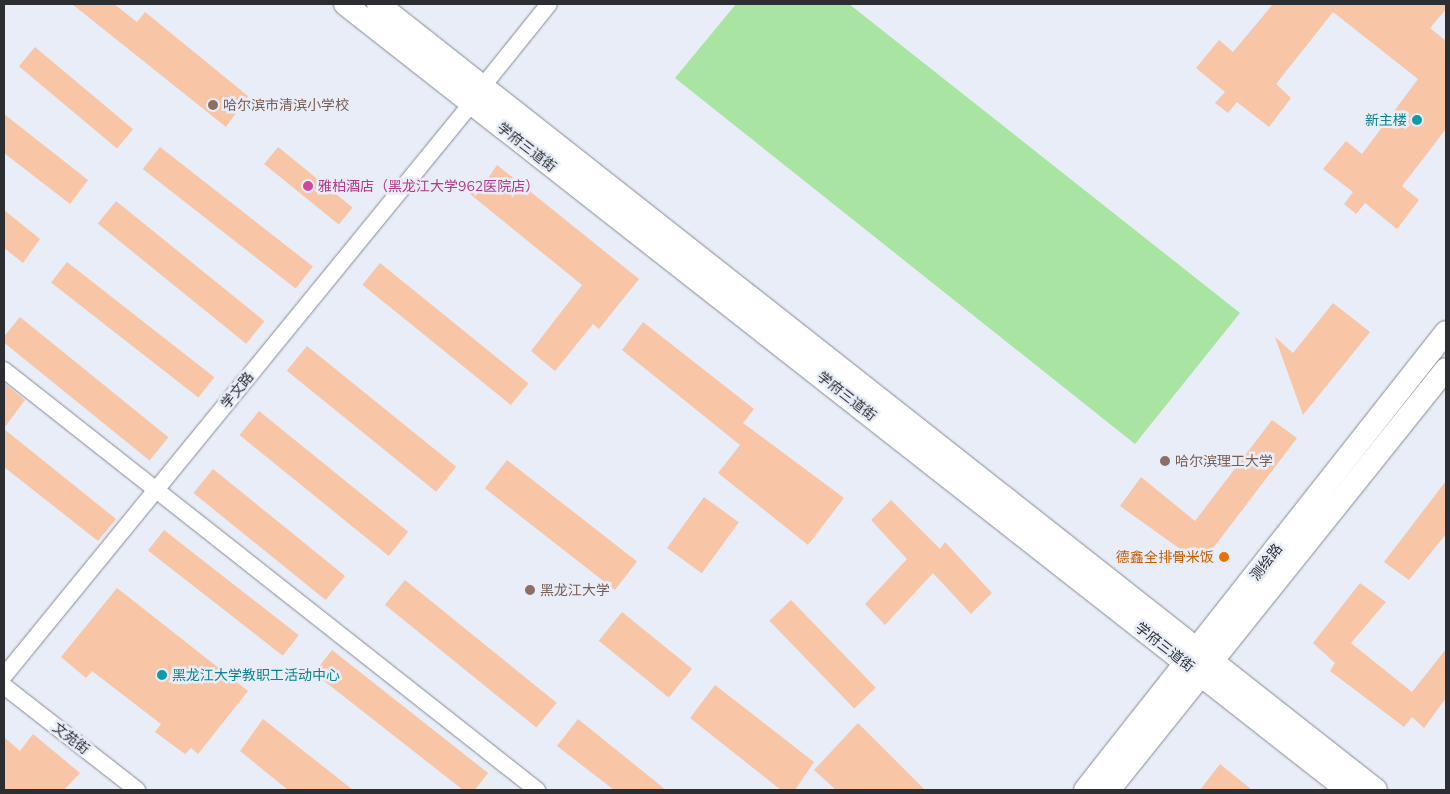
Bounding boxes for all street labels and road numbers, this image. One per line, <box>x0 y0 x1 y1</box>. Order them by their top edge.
street label: 学府三道街 <box>494 119 560 175</box>
street label: 学文路 <box>217 368 257 412</box>
street label: 学府三道街 <box>814 368 880 424</box>
street label: 测绘路 <box>1246 540 1286 584</box>
street label: 学府三道街 <box>1132 619 1198 675</box>
street label: 文苑街 <box>49 718 93 758</box>

